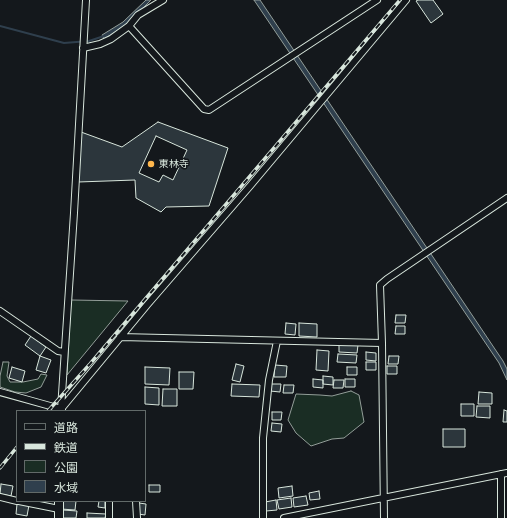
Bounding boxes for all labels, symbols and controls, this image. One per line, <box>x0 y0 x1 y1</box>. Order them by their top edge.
place label: 東林寺 <box>159 158 189 170</box>
marker: 東林寺 <box>146 159 156 169</box>
legend <box>16 410 146 502</box>
text: 道路 <box>54 421 78 435</box>
text: 鉄道 <box>54 441 78 455</box>
text: 公園 <box>54 461 78 475</box>
text: 水域 <box>54 481 78 495</box>

